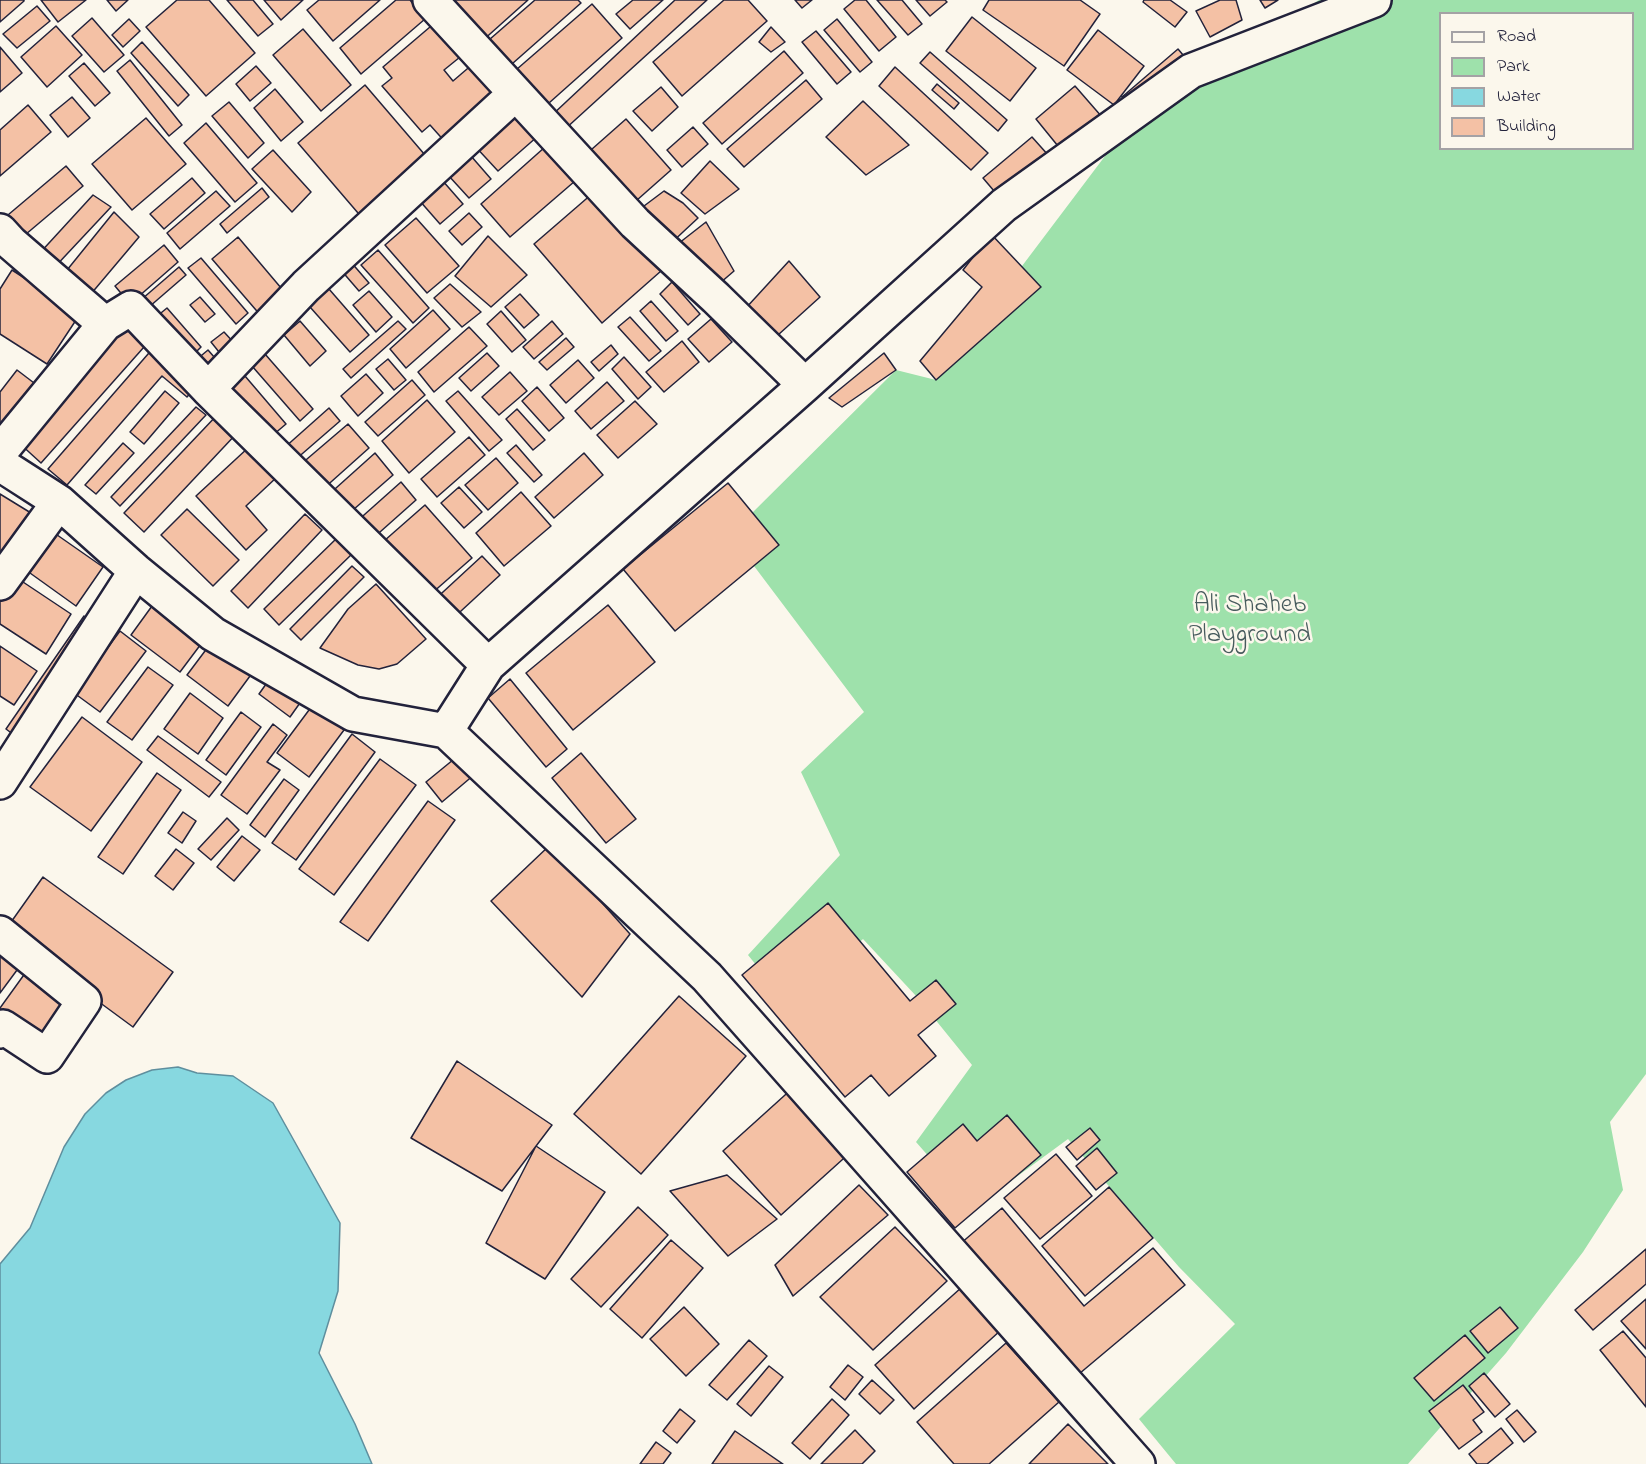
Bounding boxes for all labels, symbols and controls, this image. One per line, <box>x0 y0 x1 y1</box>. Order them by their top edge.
legend <box>1439 12 1634 150</box>
text: Road <box>1497 24 1536 50</box>
text: Park <box>1497 54 1530 80</box>
text: Water <box>1497 84 1540 110</box>
text: Building <box>1497 114 1556 140</box>
park label: Ali Shaheb Playground <box>1189 591 1311 652</box>

